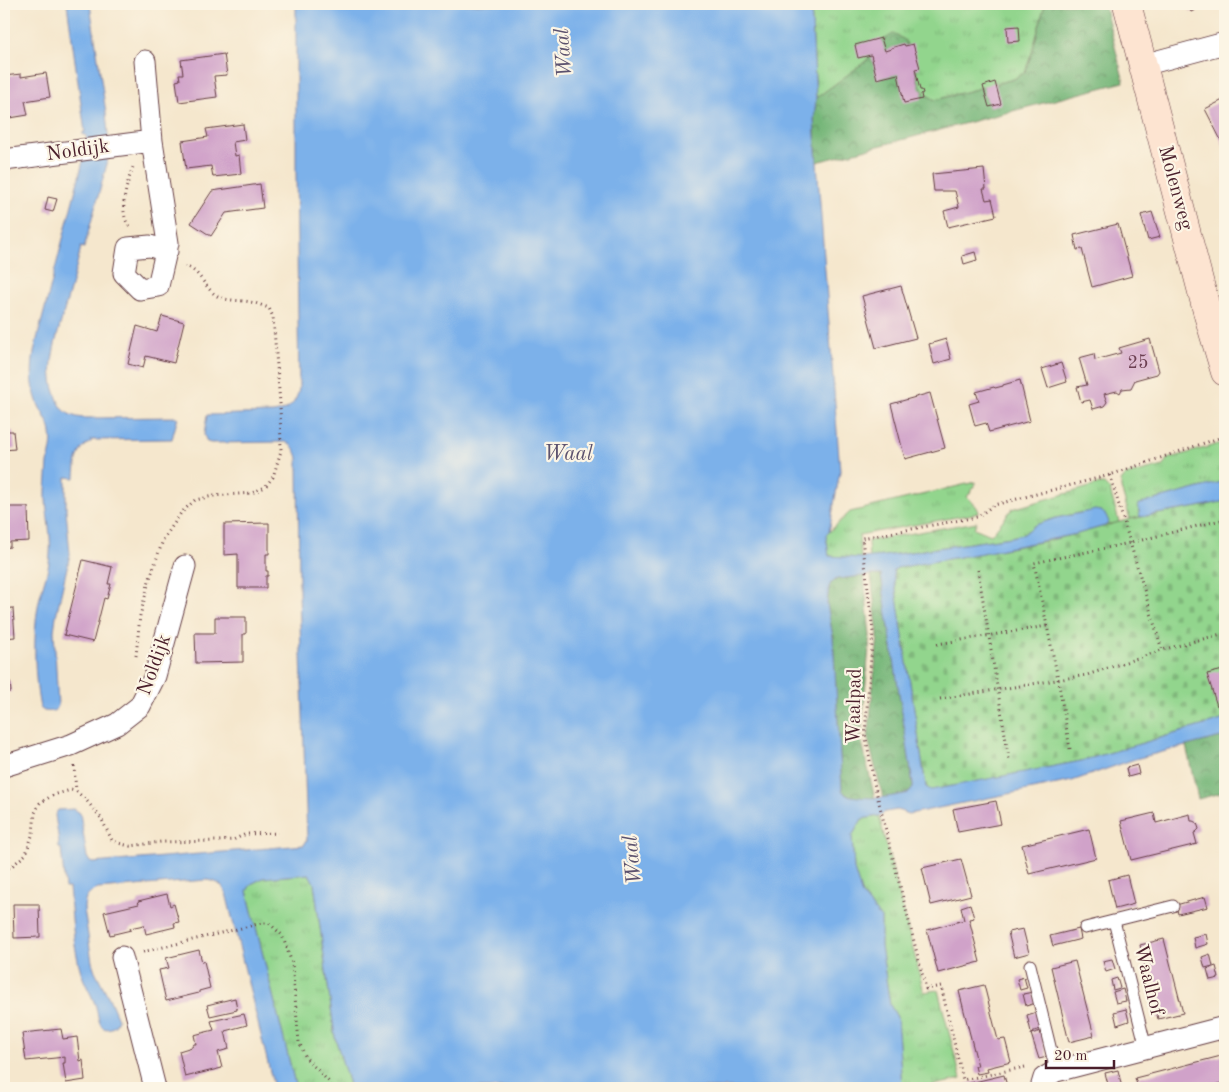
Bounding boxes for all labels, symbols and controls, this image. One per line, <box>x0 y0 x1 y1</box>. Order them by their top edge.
water label: Waal <box>552 28 576 78</box>
street label: Noldijk <box>45 137 111 165</box>
street label: Molenweg <box>1154 144 1196 233</box>
house number: 25 <box>1128 354 1148 372</box>
water label: Waal <box>543 444 593 465</box>
street label: Noldijk <box>135 632 175 698</box>
street label: Waalpad <box>844 668 866 744</box>
water label: Waal <box>620 834 646 886</box>
street label: Waalhof <box>1130 942 1167 1019</box>
scale bar <box>1046 1037 1114 1069</box>
text: 20 m <box>1054 1049 1088 1064</box>

